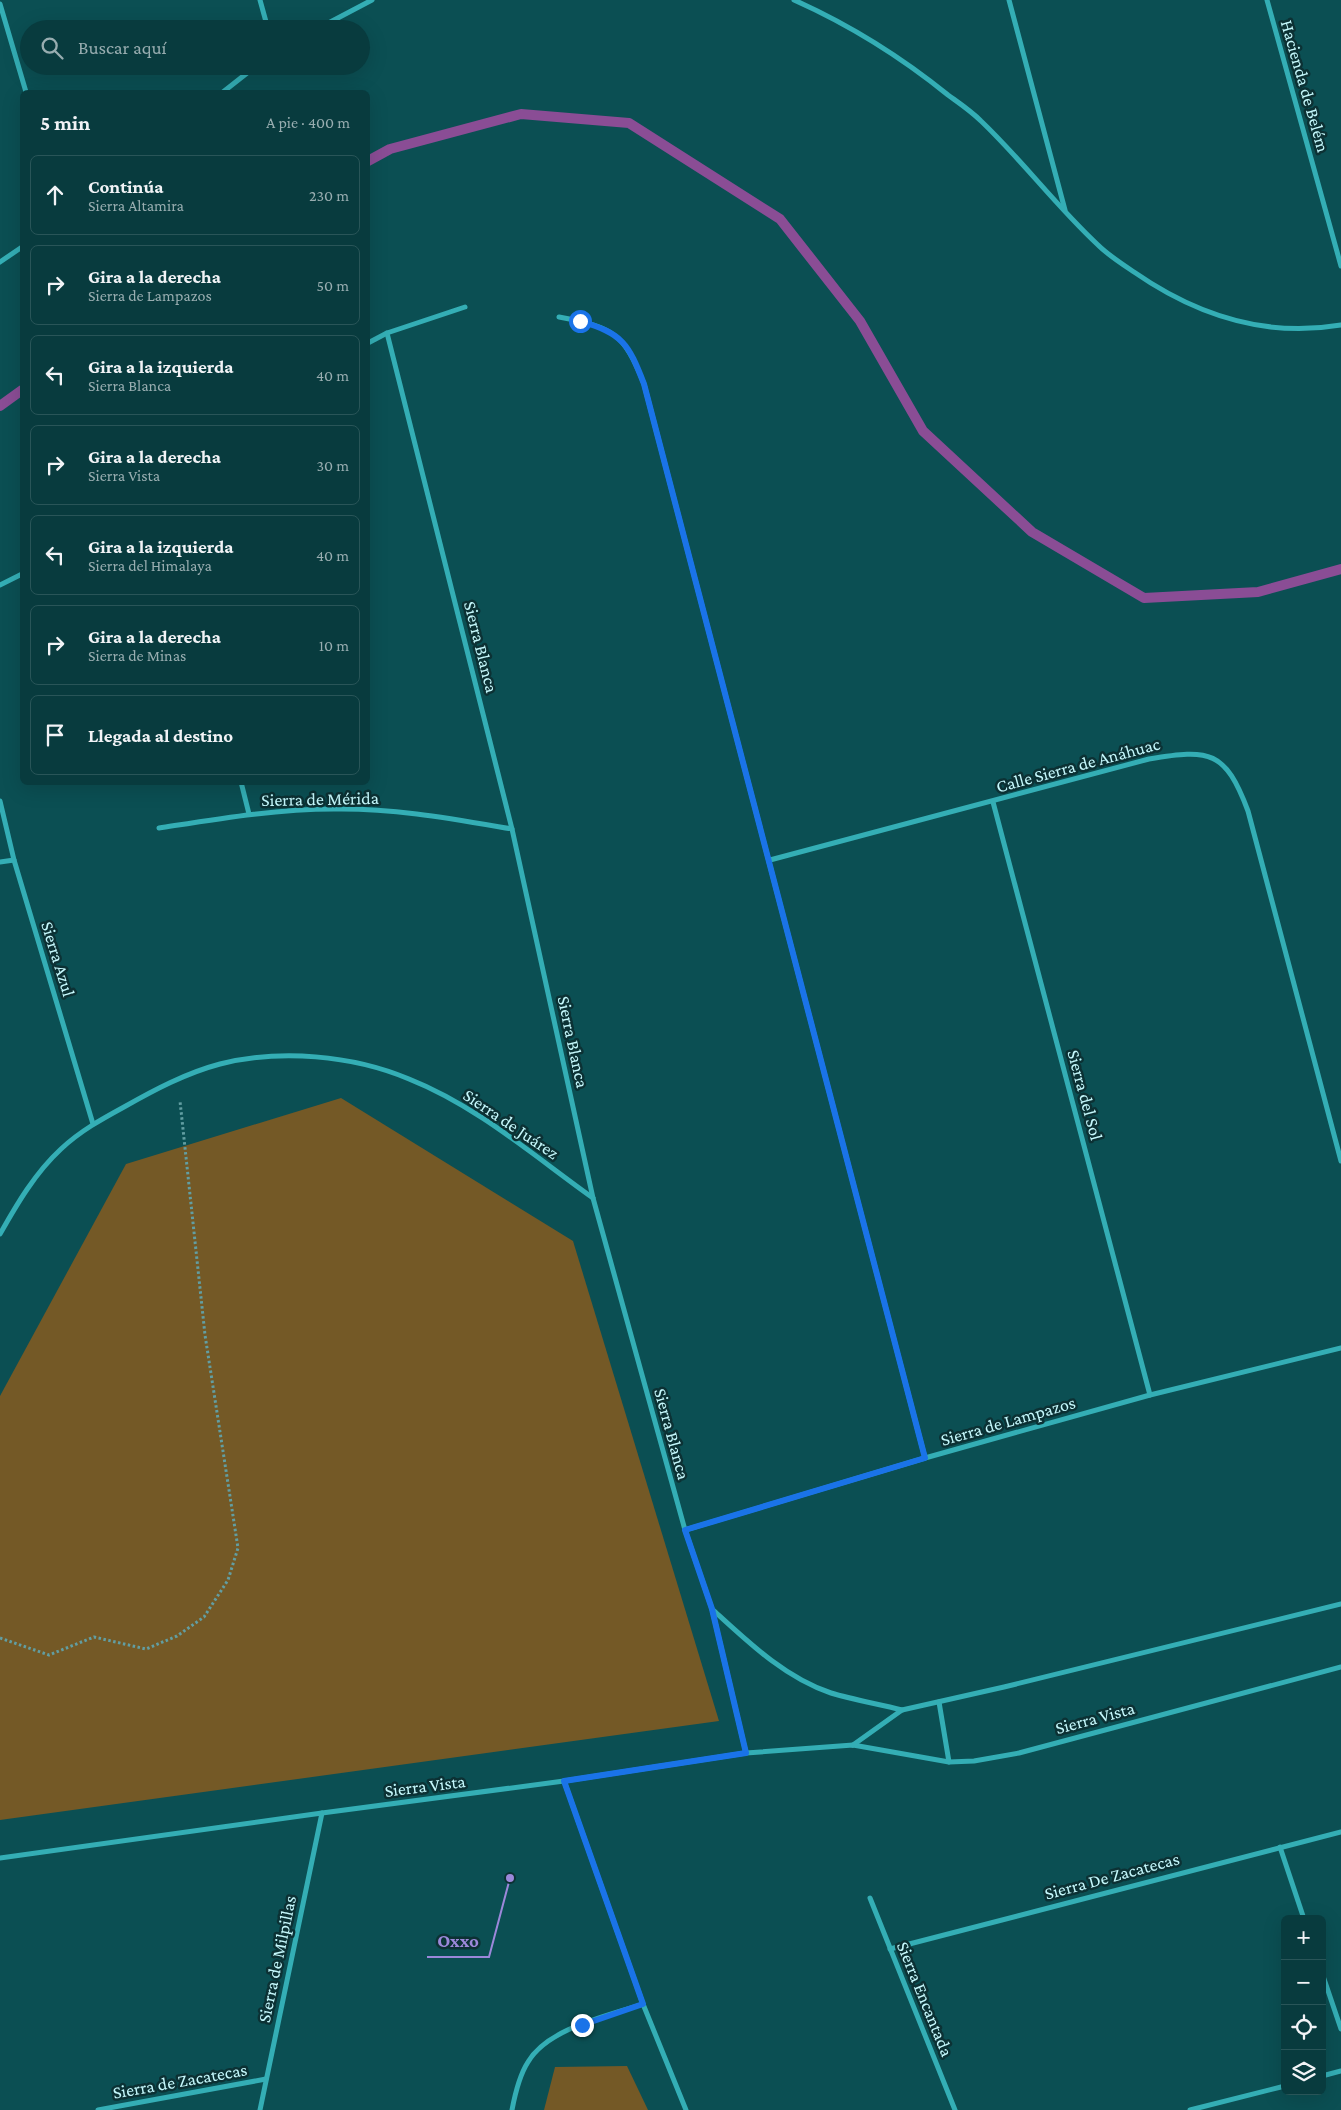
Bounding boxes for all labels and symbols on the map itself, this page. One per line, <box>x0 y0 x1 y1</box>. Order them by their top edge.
street label: Hacienda de Belém <box>1277 18 1334 155</box>
route start <box>569 310 592 333</box>
street label: Sierra Blanca <box>460 599 502 695</box>
street label: Calle Sierra de Anáhuac <box>994 733 1163 797</box>
street label: Sierra de Mérida <box>261 788 379 810</box>
street label: Sierra Azul <box>37 919 79 999</box>
street label: Sierra Blanca <box>553 994 593 1090</box>
street label: Sierra del Sol <box>1063 1048 1107 1143</box>
street label: Sierra de Juárez <box>459 1085 563 1163</box>
street label: Sierra Blanca <box>650 1386 694 1482</box>
street label: Sierra de Lampazos <box>938 1392 1078 1450</box>
street label: Sierra Vista <box>1053 1698 1137 1738</box>
street label: Sierra Vista <box>383 1771 467 1801</box>
street label: Sierra De Zacatecas <box>1042 1848 1182 1904</box>
street label: Sierra de Milpillas <box>254 1894 300 2024</box>
callout: Oxxo <box>427 1923 489 1957</box>
text: Oxxo <box>437 1930 479 1951</box>
street label: Sierra Encantada <box>893 1939 957 2059</box>
route end <box>571 2014 594 2037</box>
street label: Sierra de Zacatecas <box>111 2059 249 2103</box>

